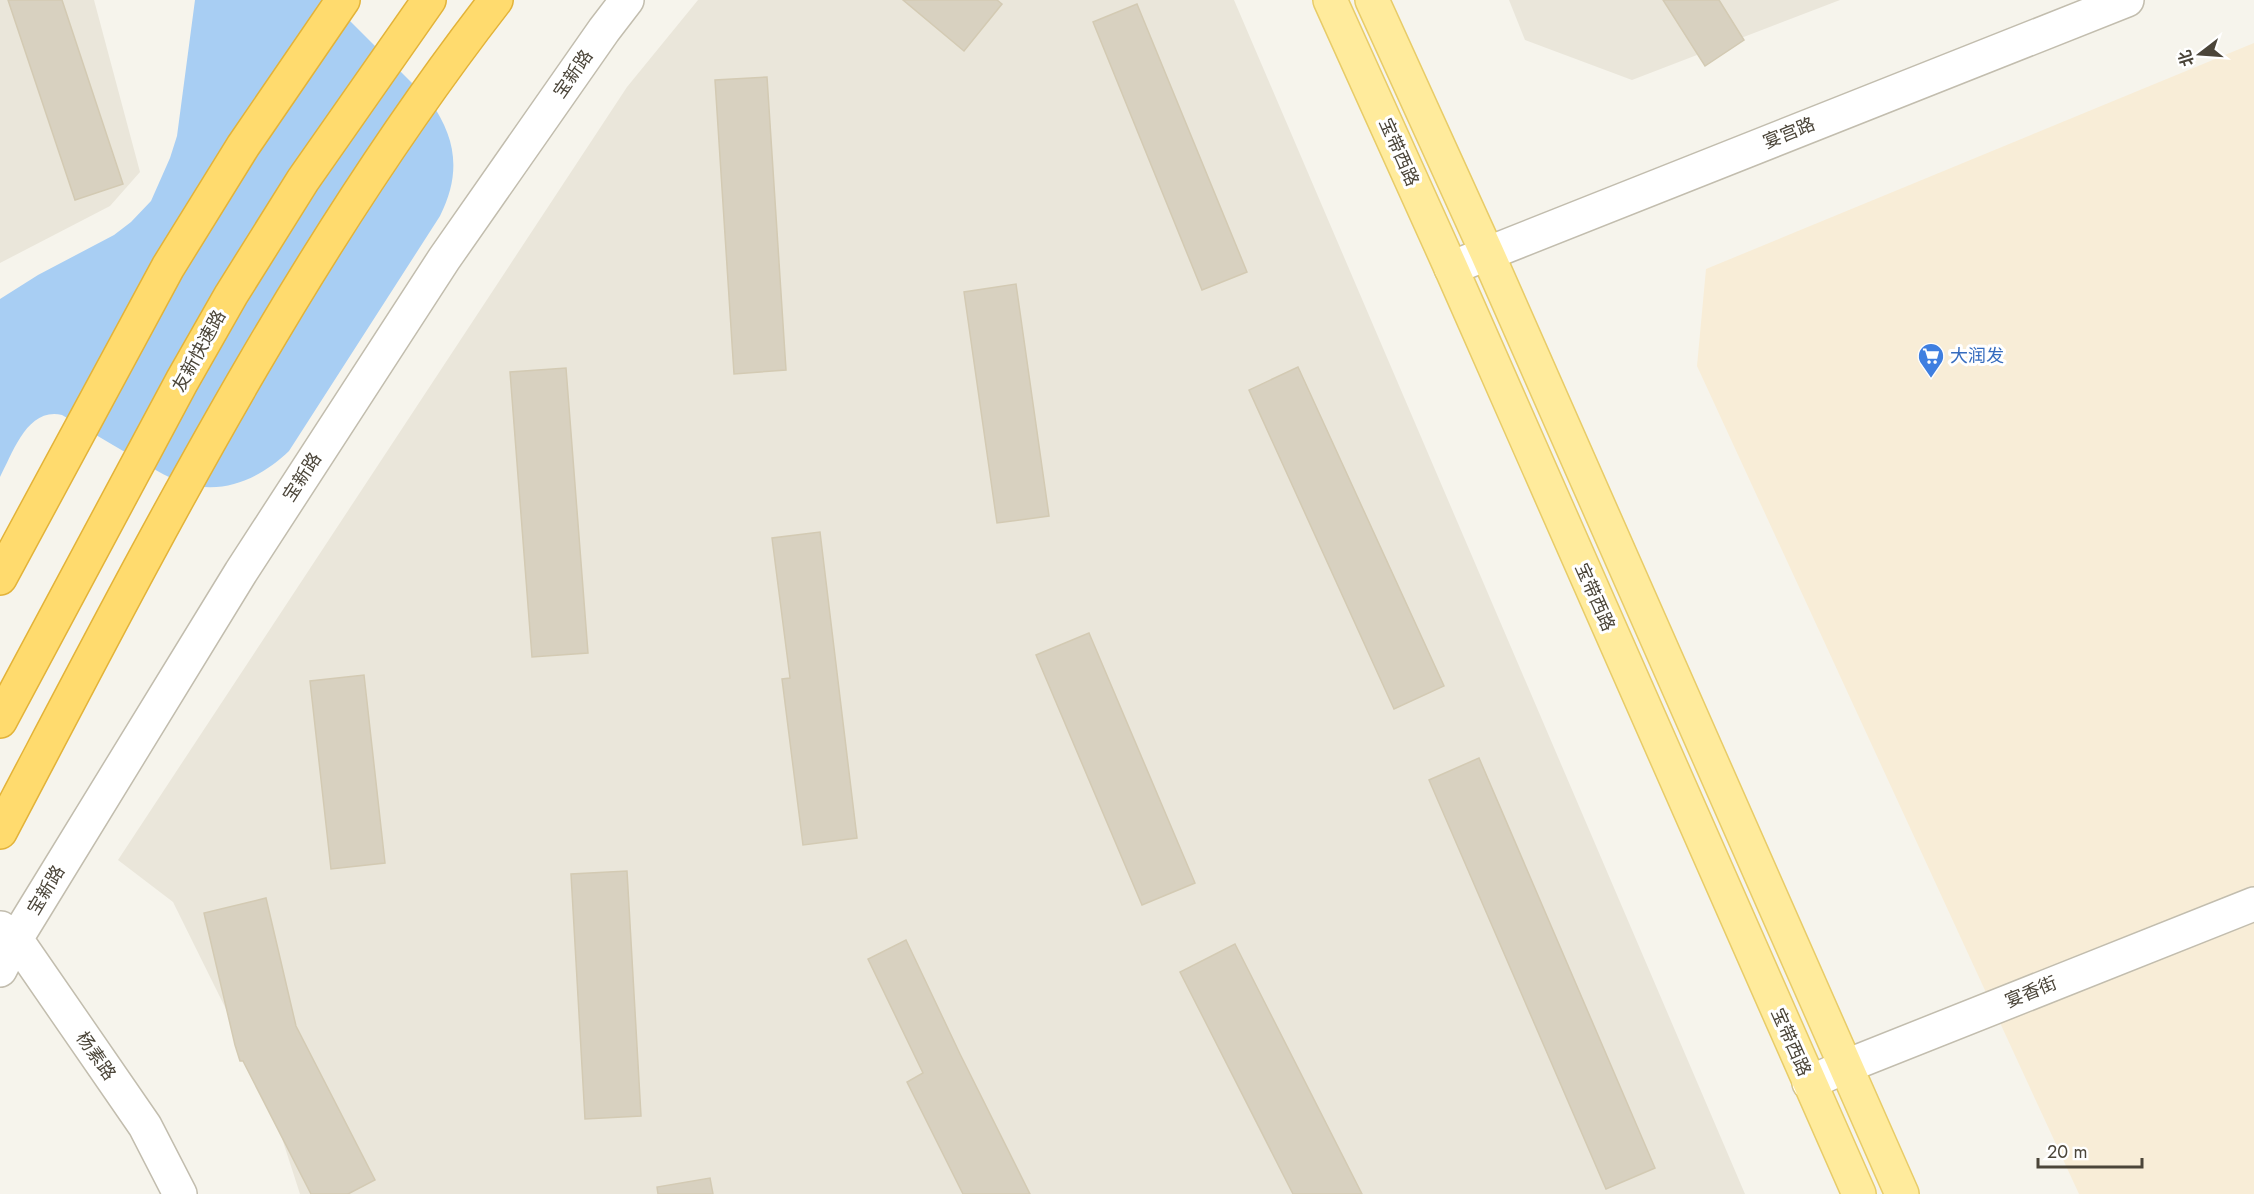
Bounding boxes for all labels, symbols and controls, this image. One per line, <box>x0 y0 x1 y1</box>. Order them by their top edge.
north arrow <box>2170 24 2230 84</box>
street label: 宝新路 <box>547 44 599 104</box>
text: 北 <box>2173 47 2199 69</box>
street label: 宴宫路 <box>1759 111 1819 155</box>
street label: 宝带西路 <box>1372 114 1426 190</box>
street label: 友新快速路 <box>166 305 232 397</box>
supermarket icon: 大润发 <box>1916 341 1946 379</box>
place label: 大润发 <box>1950 343 2004 369</box>
street label: 宝新路 <box>276 447 328 507</box>
street label: 宝带西路 <box>1568 559 1622 635</box>
street label: 宝新路 <box>21 860 71 920</box>
street label: 宴香街 <box>2001 970 2061 1014</box>
street label: 宝带西路 <box>1764 1004 1818 1080</box>
street label: 杨素路 <box>70 1026 122 1086</box>
scale bar <box>2038 1131 2142 1169</box>
text: 20 m <box>2047 1139 2087 1165</box>

